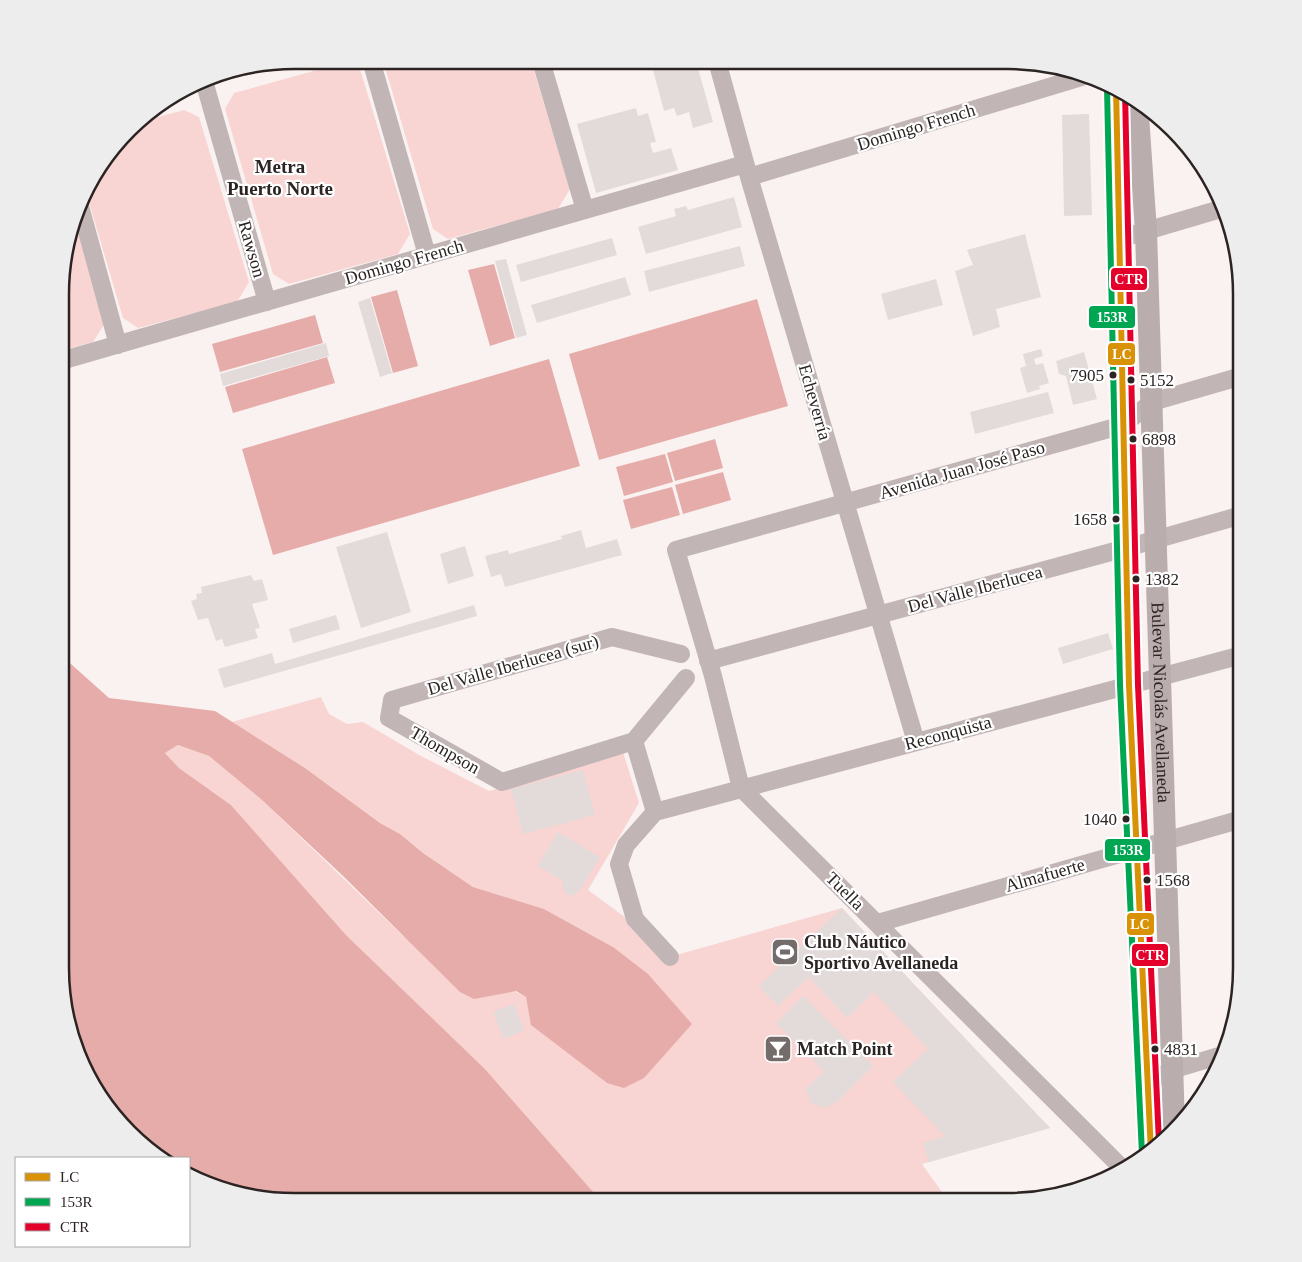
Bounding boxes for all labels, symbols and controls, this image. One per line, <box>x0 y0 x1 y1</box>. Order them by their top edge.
street label: Domingo French <box>855 100 977 154</box>
district label: Metra Puerto Norte <box>227 156 333 199</box>
street label: Rawson <box>234 218 270 280</box>
street label: Domingo French <box>342 236 466 288</box>
line badge: CTR <box>1110 267 1148 291</box>
text: CTR <box>1114 272 1145 287</box>
line badge: 153R <box>1088 305 1136 329</box>
text: 153R <box>1096 310 1128 325</box>
line badge: LC <box>1107 342 1136 366</box>
text: LC <box>1112 347 1132 362</box>
street label: Echeverría <box>795 362 835 442</box>
place label: 7905 <box>1070 366 1104 385</box>
marker: 7905 <box>1108 370 1118 380</box>
place label: 5152 <box>1140 371 1174 390</box>
marker: 5152 <box>1126 375 1136 385</box>
place label: 6898 <box>1142 430 1176 449</box>
marker: 6898 <box>1128 434 1138 444</box>
street label: Avenida Juan José Paso <box>877 437 1047 503</box>
place label: 1658 <box>1073 510 1107 529</box>
marker: 1658 <box>1111 514 1121 524</box>
street label: Del Valle Iberlucea <box>905 561 1045 617</box>
place label: 1382 <box>1145 570 1179 589</box>
marker: 1382 <box>1131 574 1141 584</box>
street label: Bulevar Nicolás Avellaneda <box>1148 602 1174 803</box>
street label: Del Valle Iberlucea (sur) <box>425 631 601 700</box>
street label: Reconquista <box>902 712 994 754</box>
street label: Thompson <box>407 722 483 778</box>
place label: 1040 <box>1083 810 1117 829</box>
marker: 1040 <box>1121 814 1131 824</box>
line badge: 153R <box>1104 838 1151 862</box>
text: 153R <box>1112 843 1144 858</box>
street label: Almafuerte <box>1003 854 1087 896</box>
street label: Tuella <box>822 868 868 914</box>
place label: 1568 <box>1156 871 1190 890</box>
marker: 1568 <box>1142 875 1152 885</box>
line badge: LC <box>1126 912 1155 936</box>
text: LC <box>1130 917 1150 932</box>
place label: Club Náutico Sportivo Avellaneda <box>804 932 958 973</box>
sports icon: Club Náutico Sportivo Avellaneda <box>770 937 800 967</box>
line badge: CTR <box>1131 943 1169 967</box>
text: CTR <box>1135 948 1166 963</box>
bar icon: Match Point <box>763 1034 793 1064</box>
place label: Match Point <box>797 1039 892 1059</box>
place label: 4831 <box>1164 1040 1198 1059</box>
marker: 4831 <box>1150 1044 1160 1054</box>
legend <box>15 1157 190 1247</box>
text: LC <box>60 1169 79 1185</box>
text: 153R <box>60 1194 93 1210</box>
text: CTR <box>60 1219 89 1235</box>

